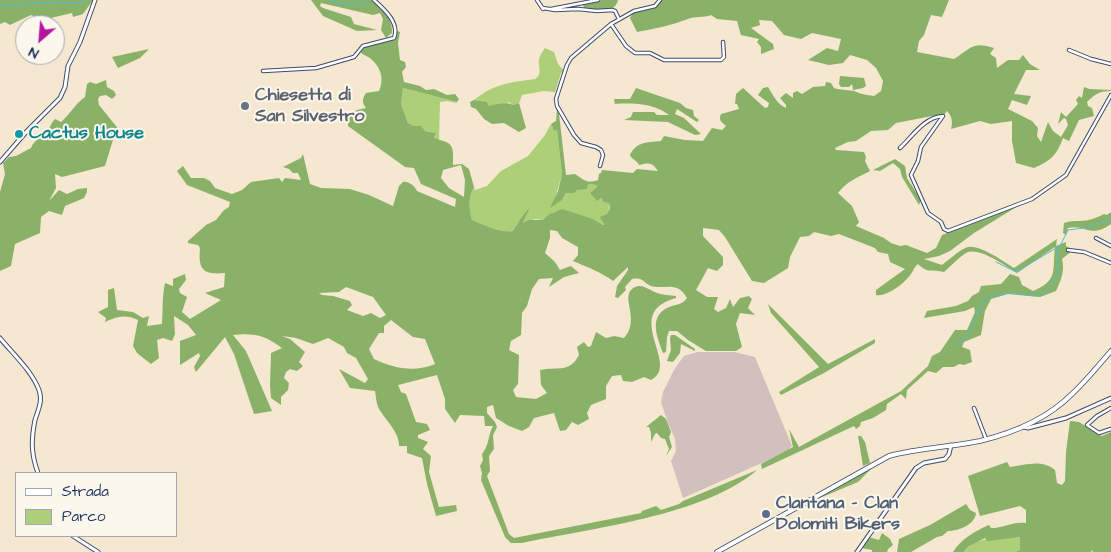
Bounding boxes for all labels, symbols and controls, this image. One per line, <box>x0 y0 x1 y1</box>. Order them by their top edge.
north arrow <box>15 15 65 65</box>
text: N <box>25 42 42 63</box>
place label: Chiesetta di San Silvestro <box>255 85 364 128</box>
marker: Chiesetta di San Silvestro <box>239 100 251 112</box>
place label: Cactus House <box>29 123 144 145</box>
marker: Cactus House <box>13 128 25 140</box>
legend <box>15 472 178 537</box>
text: Strada <box>62 481 109 502</box>
place label: Clantana - Clan Dolomiti Bikers <box>776 493 900 536</box>
text: Parco <box>62 506 105 527</box>
marker: Clantana - Clan Dolomiti Bikers <box>760 508 772 520</box>

